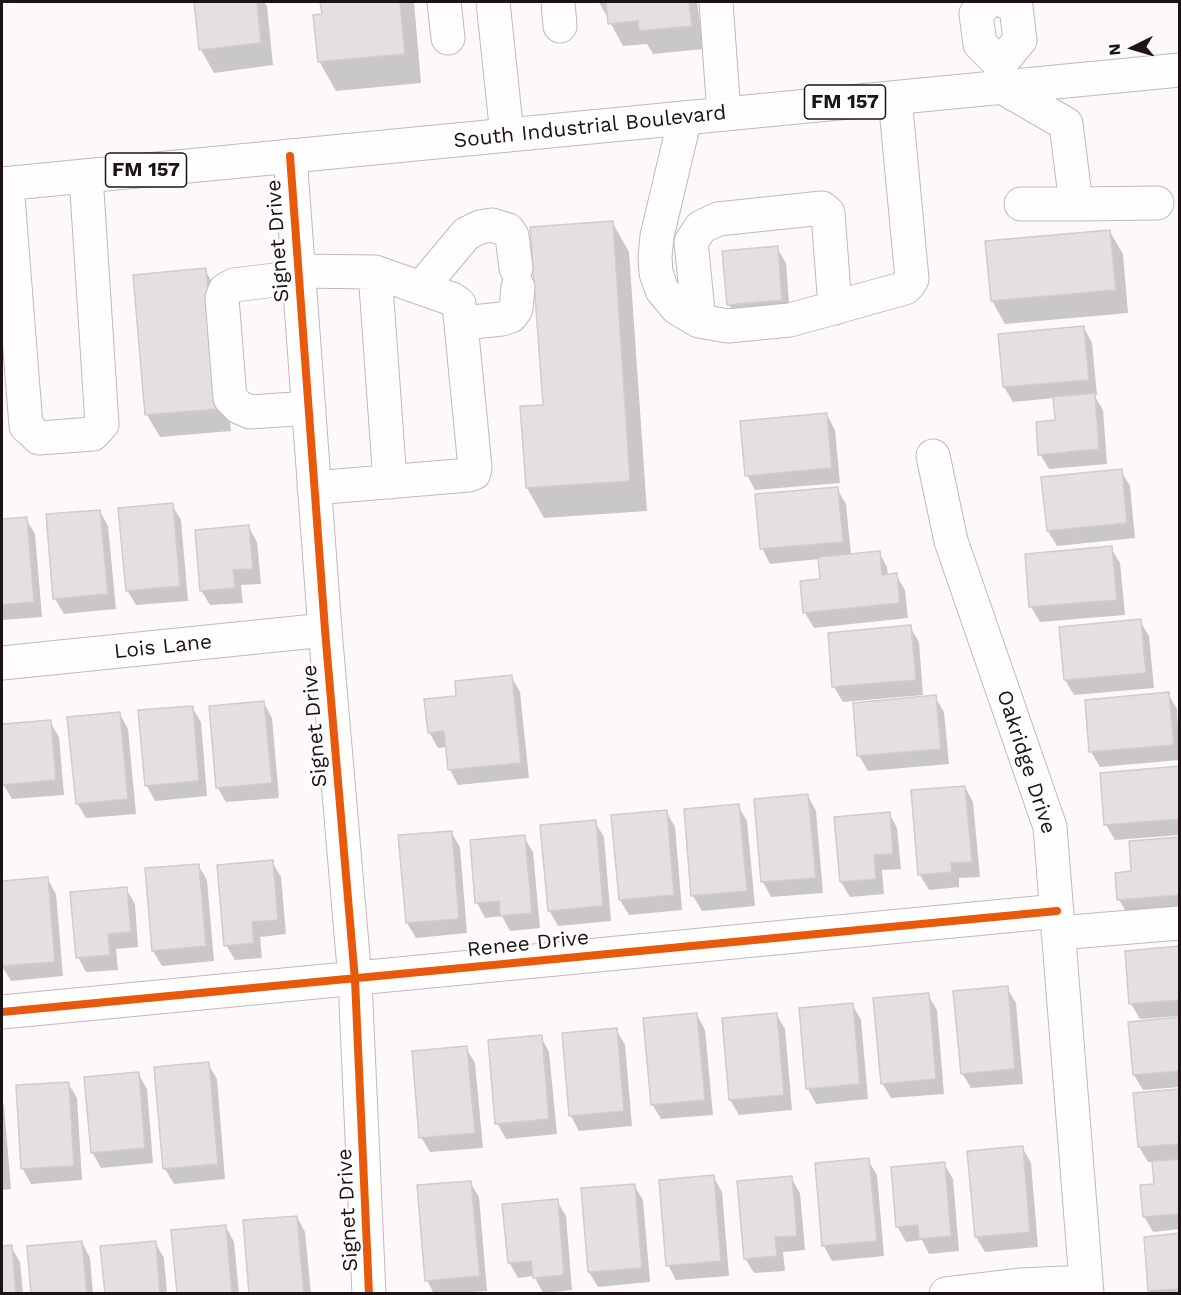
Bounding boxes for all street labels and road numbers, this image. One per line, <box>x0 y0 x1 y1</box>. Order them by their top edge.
road number: FM 157 <box>804 85 886 119</box>
street label: South Industrial Boulevard <box>452 100 728 154</box>
road number: FM 157 <box>106 153 186 187</box>
street label: Signet Drive <box>261 179 295 303</box>
street label: Lois Lane <box>113 629 213 665</box>
street label: Signet Drive <box>297 664 333 788</box>
street label: Oakridge Drive <box>991 687 1061 837</box>
street label: Renee Drive <box>466 925 590 963</box>
street label: Signet Drive <box>332 1148 364 1272</box>

